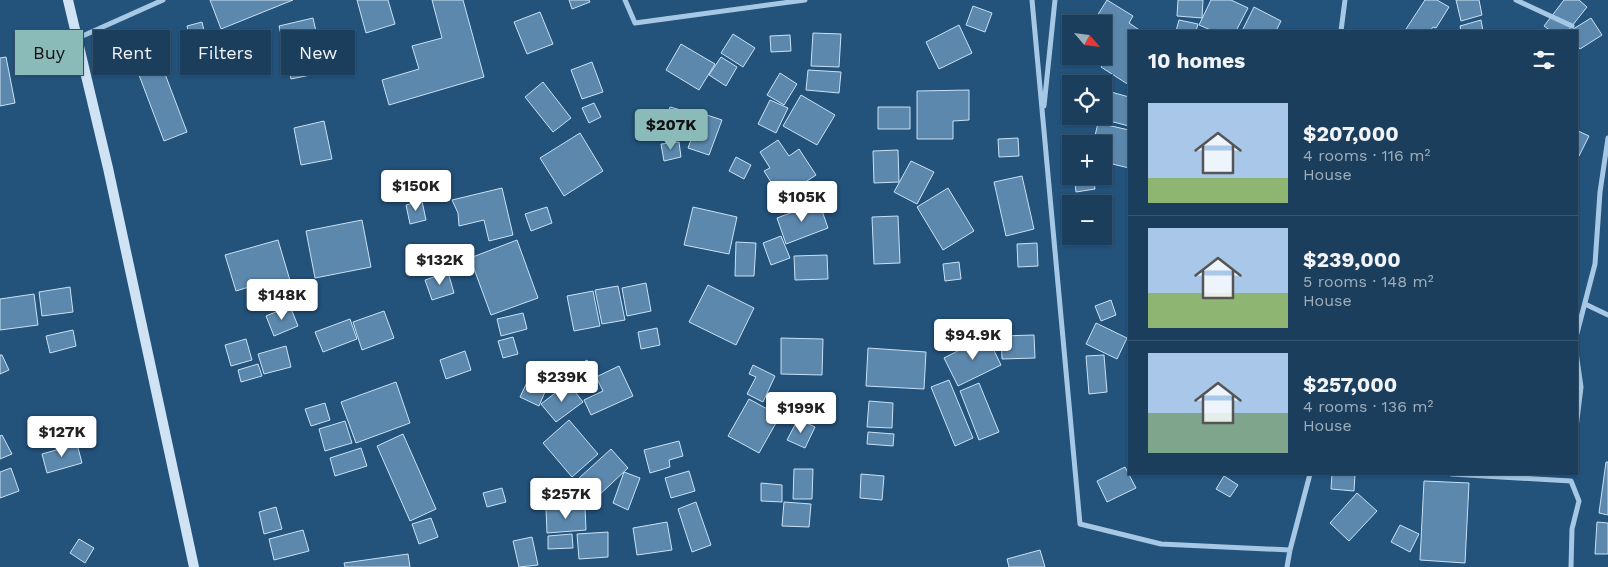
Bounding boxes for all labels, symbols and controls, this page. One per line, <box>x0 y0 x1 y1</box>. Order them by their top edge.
north arrow <box>1062 15 1112 65</box>
map controls <box>1062 15 1112 245</box>
chip: Buy <box>15 30 83 75</box>
chip: Rent <box>93 30 170 75</box>
chip: Filters <box>180 30 271 75</box>
chip: New <box>281 30 355 75</box>
icon: filters <box>1530 46 1558 74</box>
text: 10 homes <box>1148 48 1245 73</box>
button: locate <box>1062 75 1112 125</box>
pin: $207K <box>636 108 706 151</box>
text: $207K <box>646 115 696 134</box>
text: $207,000 <box>1303 121 1399 146</box>
icon: home <box>1188 123 1248 183</box>
button: + <box>1062 135 1112 185</box>
text: 4 rooms · 116 m² <box>1303 146 1430 165</box>
text: House <box>1303 165 1352 184</box>
pin: $150K <box>381 170 451 212</box>
text: $150K <box>392 176 440 195</box>
pin: $105K <box>767 180 837 223</box>
text: $105K <box>778 187 826 206</box>
button: − <box>1062 195 1112 245</box>
pin: $132K <box>405 244 475 286</box>
text: $239,000 <box>1303 247 1401 272</box>
icon: home <box>1188 248 1248 308</box>
text: $132K <box>416 250 464 269</box>
text: 5 rooms · 148 m² <box>1303 272 1434 291</box>
pin: $148K <box>247 278 317 321</box>
text: $148K <box>258 285 306 304</box>
text: House <box>1303 291 1352 310</box>
pin: $94.9K <box>932 318 1014 361</box>
text: $94.9K <box>945 325 1001 344</box>
pin: $239K <box>527 360 597 403</box>
text: $239K <box>537 367 587 386</box>
text: $257,000 <box>1303 372 1397 397</box>
icon: home <box>1188 373 1248 433</box>
pin: $199K <box>766 392 836 434</box>
text: 4 rooms · 136 m² <box>1303 397 1433 416</box>
text: $199K <box>777 398 825 417</box>
pin: $127K <box>27 416 97 458</box>
text: House <box>1303 416 1352 435</box>
text: $127K <box>38 422 86 441</box>
pin: $257K <box>531 478 601 520</box>
text: $257K <box>541 484 591 503</box>

